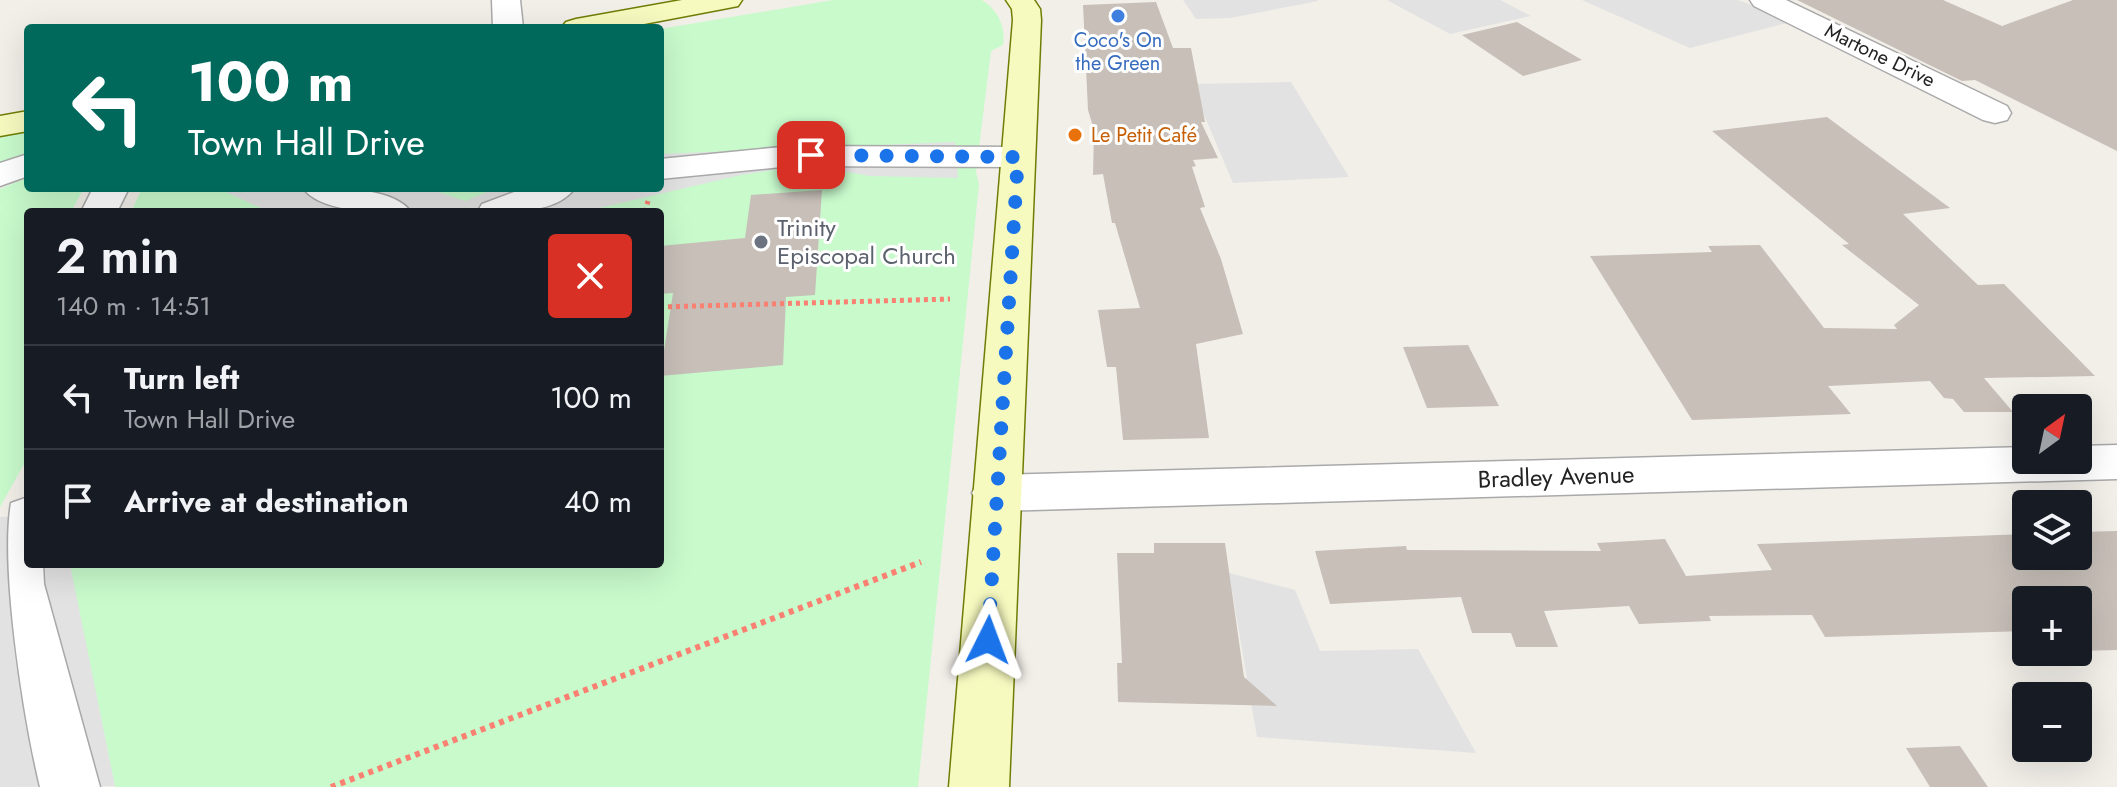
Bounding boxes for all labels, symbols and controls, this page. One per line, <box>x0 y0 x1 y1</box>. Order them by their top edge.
marker: Coco's On the Green <box>1109 7 1127 25</box>
street label: Martone Drive <box>1820 16 1940 95</box>
place label: Coco's On the Green <box>1074 26 1162 78</box>
text: 100 m <box>188 41 353 122</box>
icon: left <box>56 56 160 160</box>
text: Town Hall Drive <box>188 116 425 168</box>
pin <box>777 121 845 189</box>
place label: Le Petit Café <box>1091 121 1197 150</box>
marker: Le Petit Café <box>1066 126 1084 144</box>
icon: arrive <box>789 133 833 177</box>
place label: Trinity Episcopal Church <box>777 210 956 273</box>
text: 2 min <box>56 222 179 291</box>
marker: Trinity Episcopal Church <box>752 233 770 251</box>
button: close <box>548 234 632 318</box>
text: 140 m · 14:51 <box>56 287 211 325</box>
text: Turn left <box>124 357 239 400</box>
icon: left <box>56 375 100 419</box>
text: 100 m <box>550 376 632 419</box>
north arrow <box>2012 394 2092 474</box>
map controls <box>2012 394 2092 762</box>
text: Town Hall Drive <box>124 400 295 438</box>
street label: Bradley Avenue <box>1477 456 1635 497</box>
icon: arrive <box>56 479 100 523</box>
text: Arrive at destination <box>124 480 409 523</box>
text: 40 m <box>564 480 632 523</box>
button: layers <box>2012 490 2092 570</box>
button: + <box>2012 586 2092 666</box>
position arrow <box>946 598 1030 682</box>
button: − <box>2012 682 2092 762</box>

